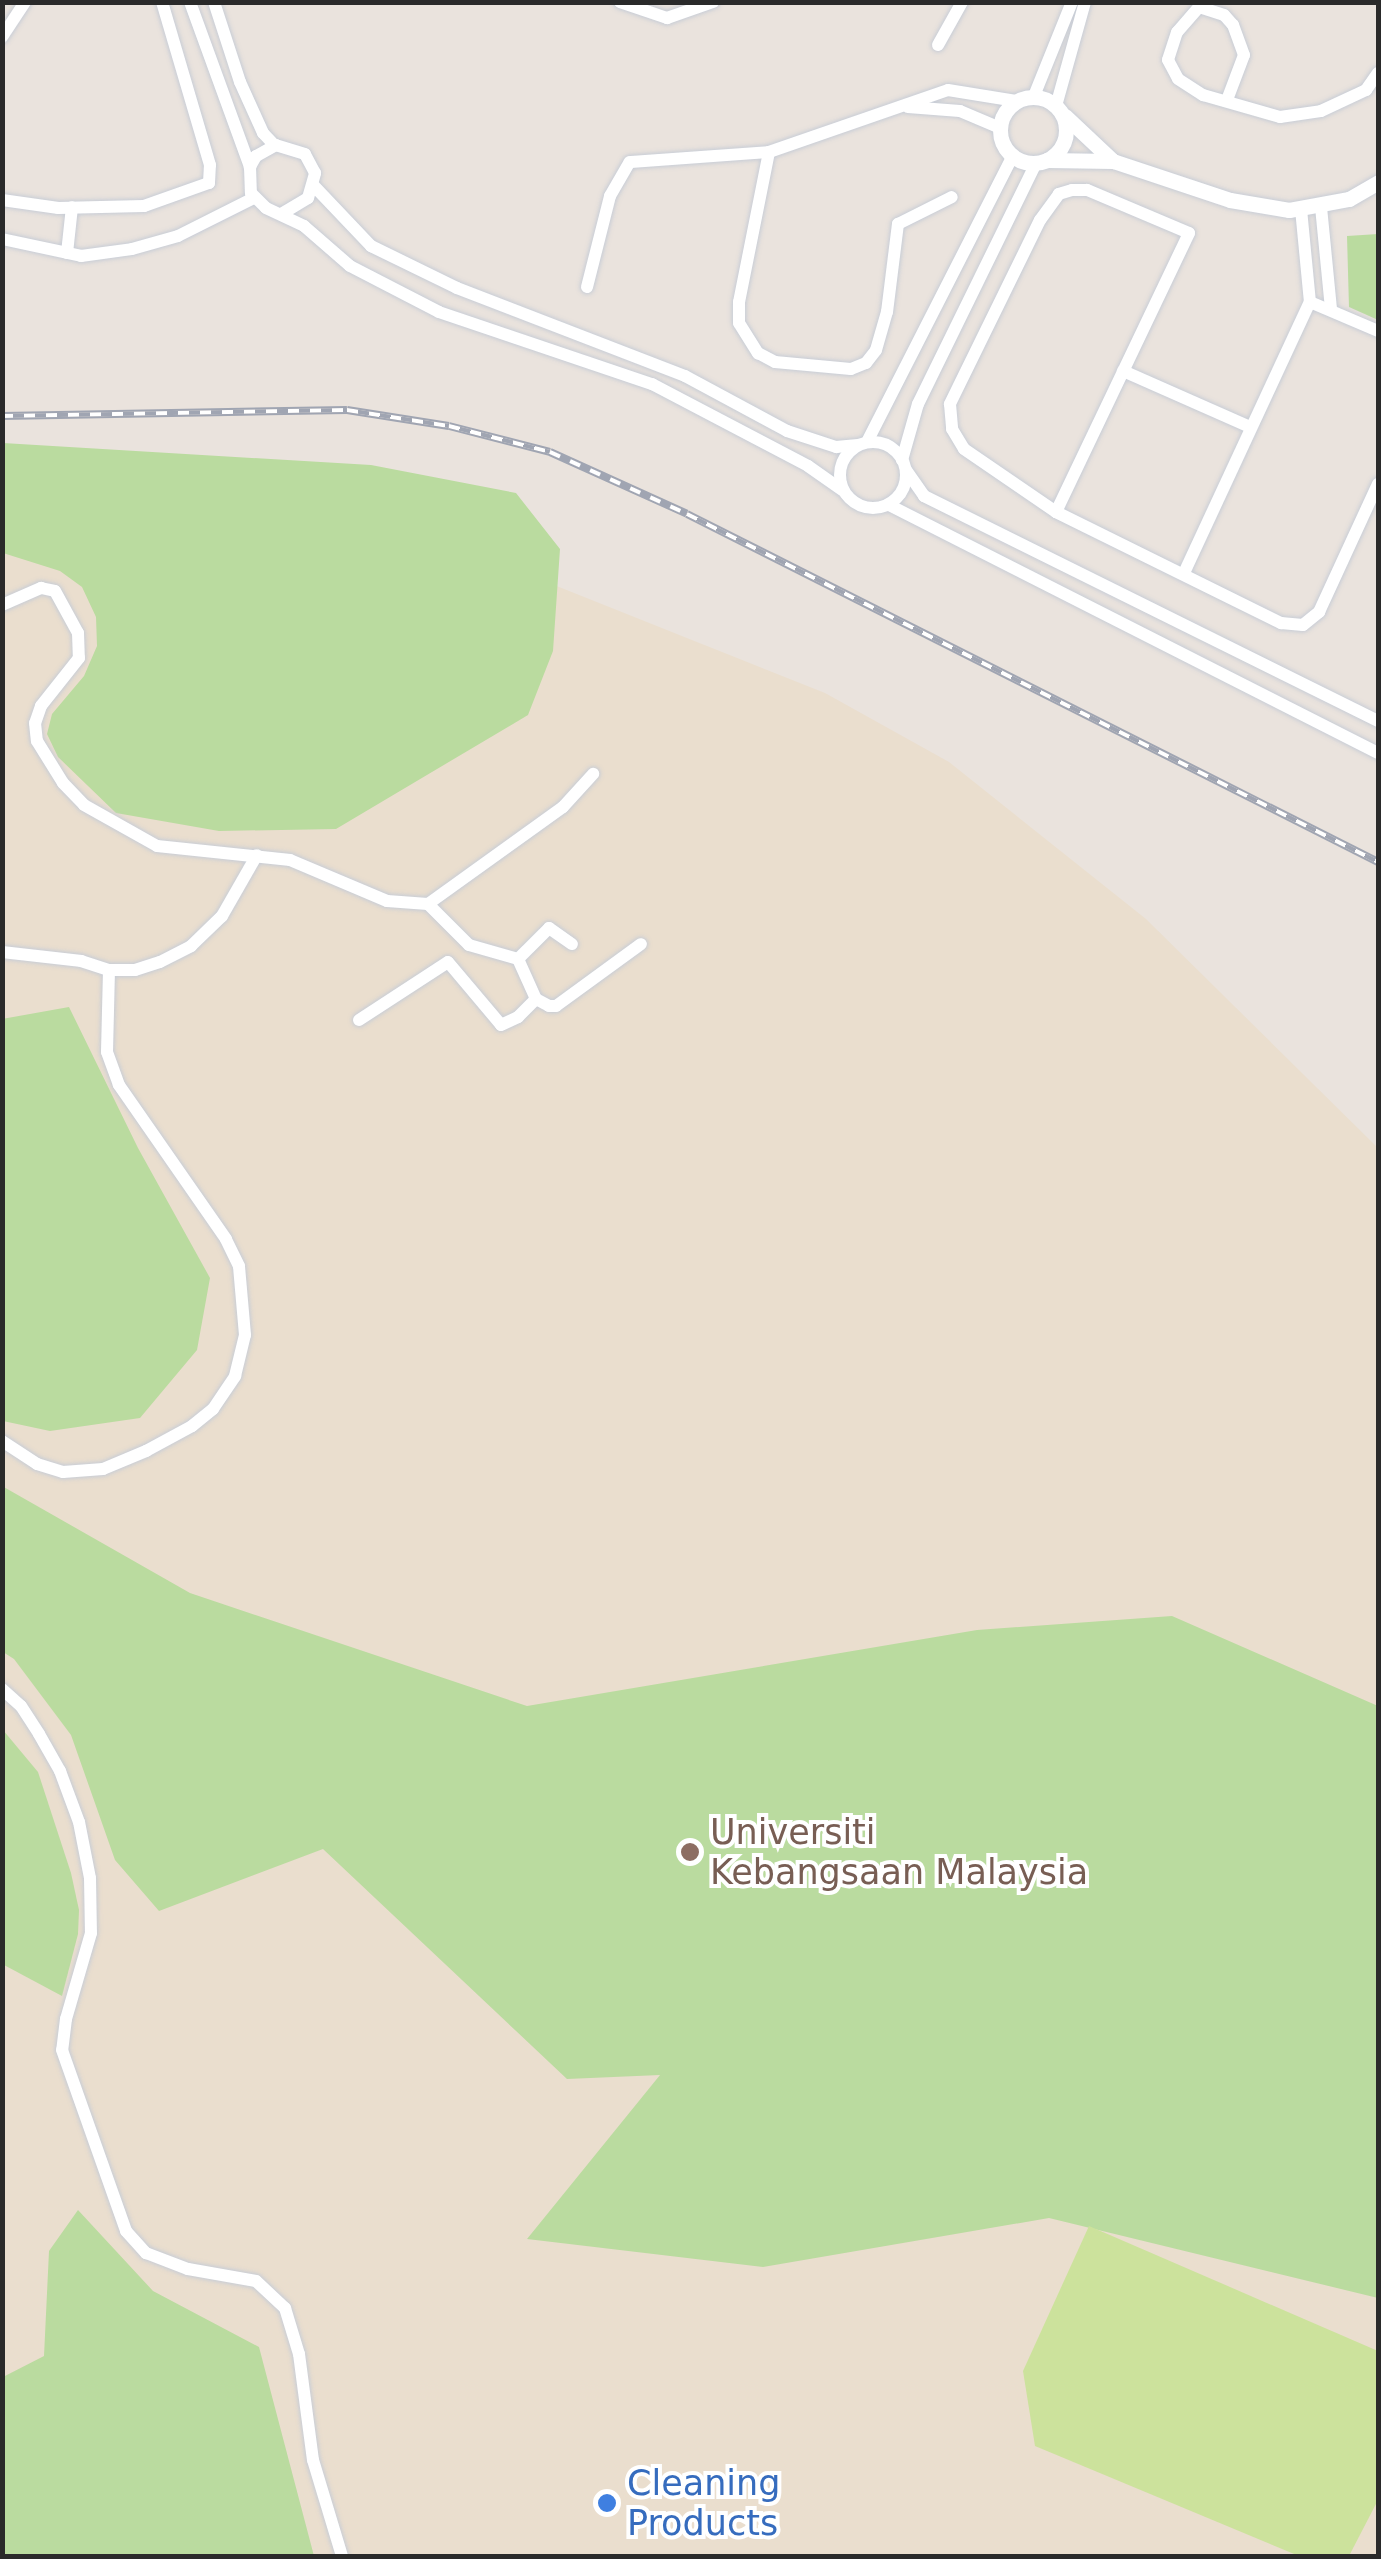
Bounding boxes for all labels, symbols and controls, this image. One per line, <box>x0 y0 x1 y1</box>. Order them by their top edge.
place label: Universiti Kebangsaan Malaysia <box>710 1811 1088 1893</box>
marker: Universiti Kebangsaan Malaysia <box>679 1841 701 1863</box>
place label: Cleaning Products <box>627 2462 780 2544</box>
marker: Cleaning Products <box>596 2492 618 2514</box>

